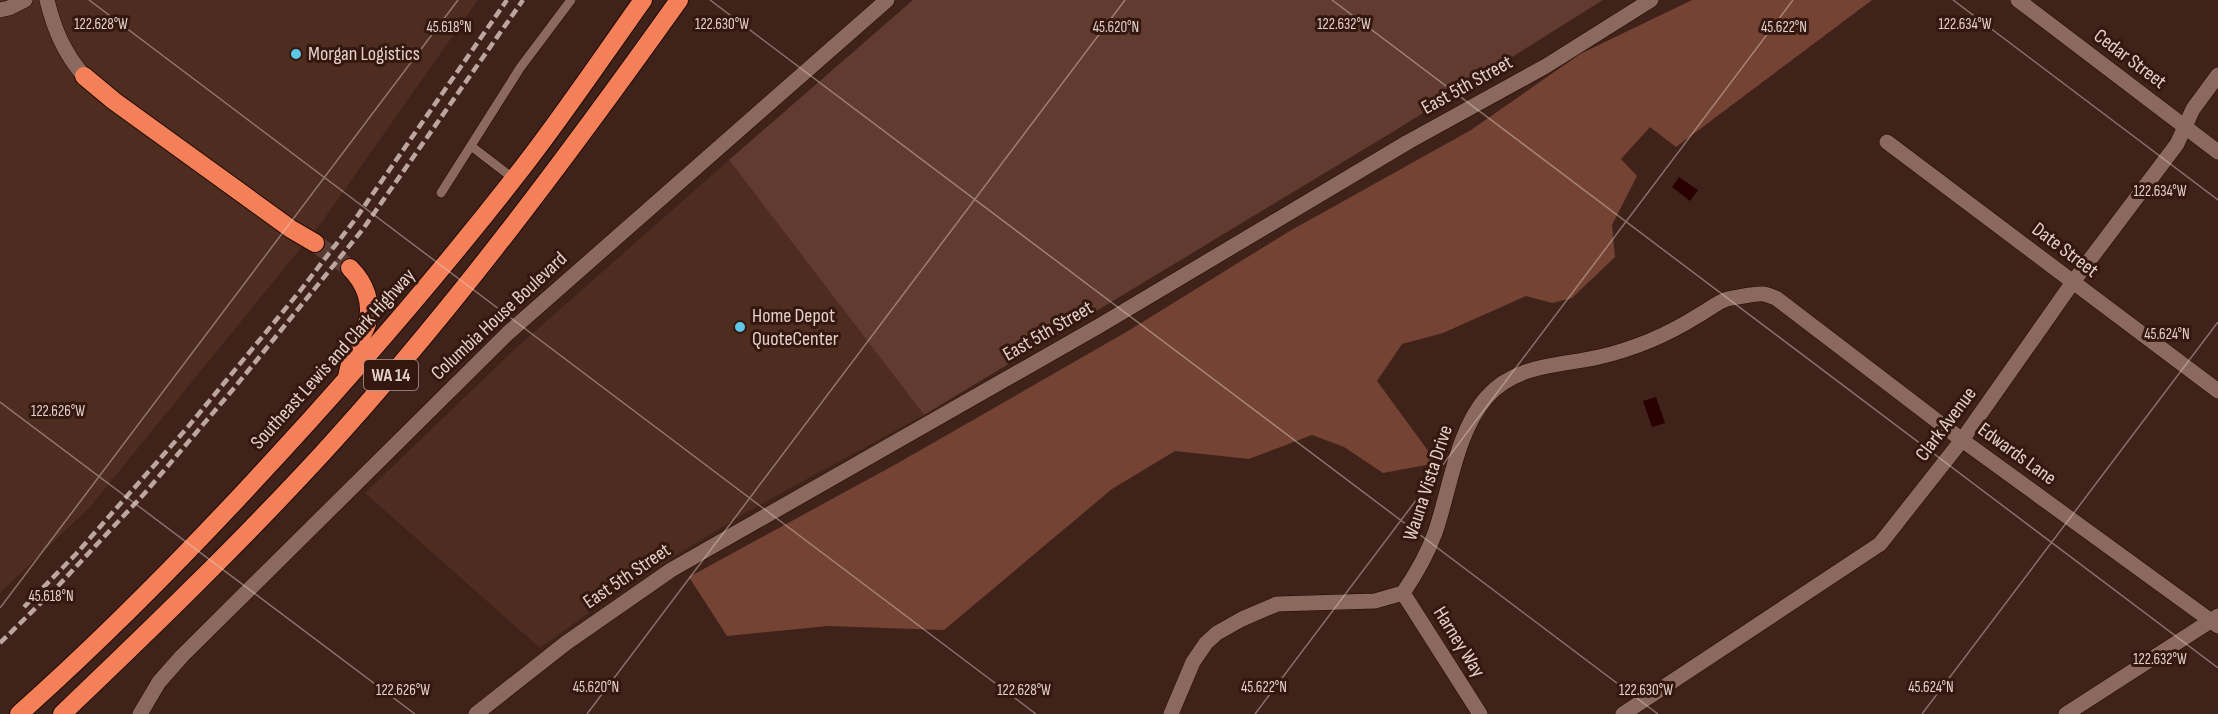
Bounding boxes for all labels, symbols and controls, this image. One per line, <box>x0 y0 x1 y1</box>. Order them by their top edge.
text: 122.628°W <box>74 15 128 34</box>
text: 122.630°W <box>695 15 749 34</box>
text: 122.632°W <box>1317 15 1371 34</box>
text: 122.634°W <box>1938 15 1992 34</box>
text: 45.618°N <box>426 18 472 37</box>
text: 45.620°N <box>1093 18 1139 37</box>
text: 45.622°N <box>1761 18 1807 37</box>
street label: Cedar Street <box>2089 24 2171 94</box>
place label: Morgan Logistics <box>308 42 420 66</box>
marker: Morgan Logistics <box>289 47 303 61</box>
street label: East 5th Street <box>1417 50 1517 120</box>
text: 122.634°W <box>2133 182 2187 201</box>
street label: Date Street <box>2027 217 2103 283</box>
street label: Columbia House Boulevard <box>426 247 572 385</box>
street label: Southeast Lewis and Clark Highway <box>246 264 421 454</box>
street label: East 5th Street <box>999 296 1097 366</box>
place label: Home Depot QuoteCenter <box>752 304 839 351</box>
marker: Home Depot QuoteCenter <box>733 320 747 334</box>
text: 45.624°N <box>2144 325 2190 344</box>
road number: WA 14 <box>364 360 418 390</box>
street label: Clark Avenue <box>1910 382 1982 466</box>
text: 122.626°W <box>31 402 85 421</box>
street label: Edwards Lane <box>1973 418 2061 490</box>
street label: Wauna Vista Drive <box>1398 422 1458 544</box>
street label: East 5th Street <box>579 538 675 614</box>
text: 45.618°N <box>28 587 74 606</box>
street label: Harney Way <box>1428 602 1490 682</box>
text: 122.632°W <box>2133 650 2187 669</box>
text: 45.620°N <box>573 678 619 697</box>
text: 45.622°N <box>1241 678 1287 697</box>
text: 45.624°N <box>1908 678 1954 697</box>
text: 122.626°W <box>376 681 430 700</box>
text: 122.628°W <box>997 681 1051 700</box>
text: 122.630°W <box>1619 681 1673 700</box>

